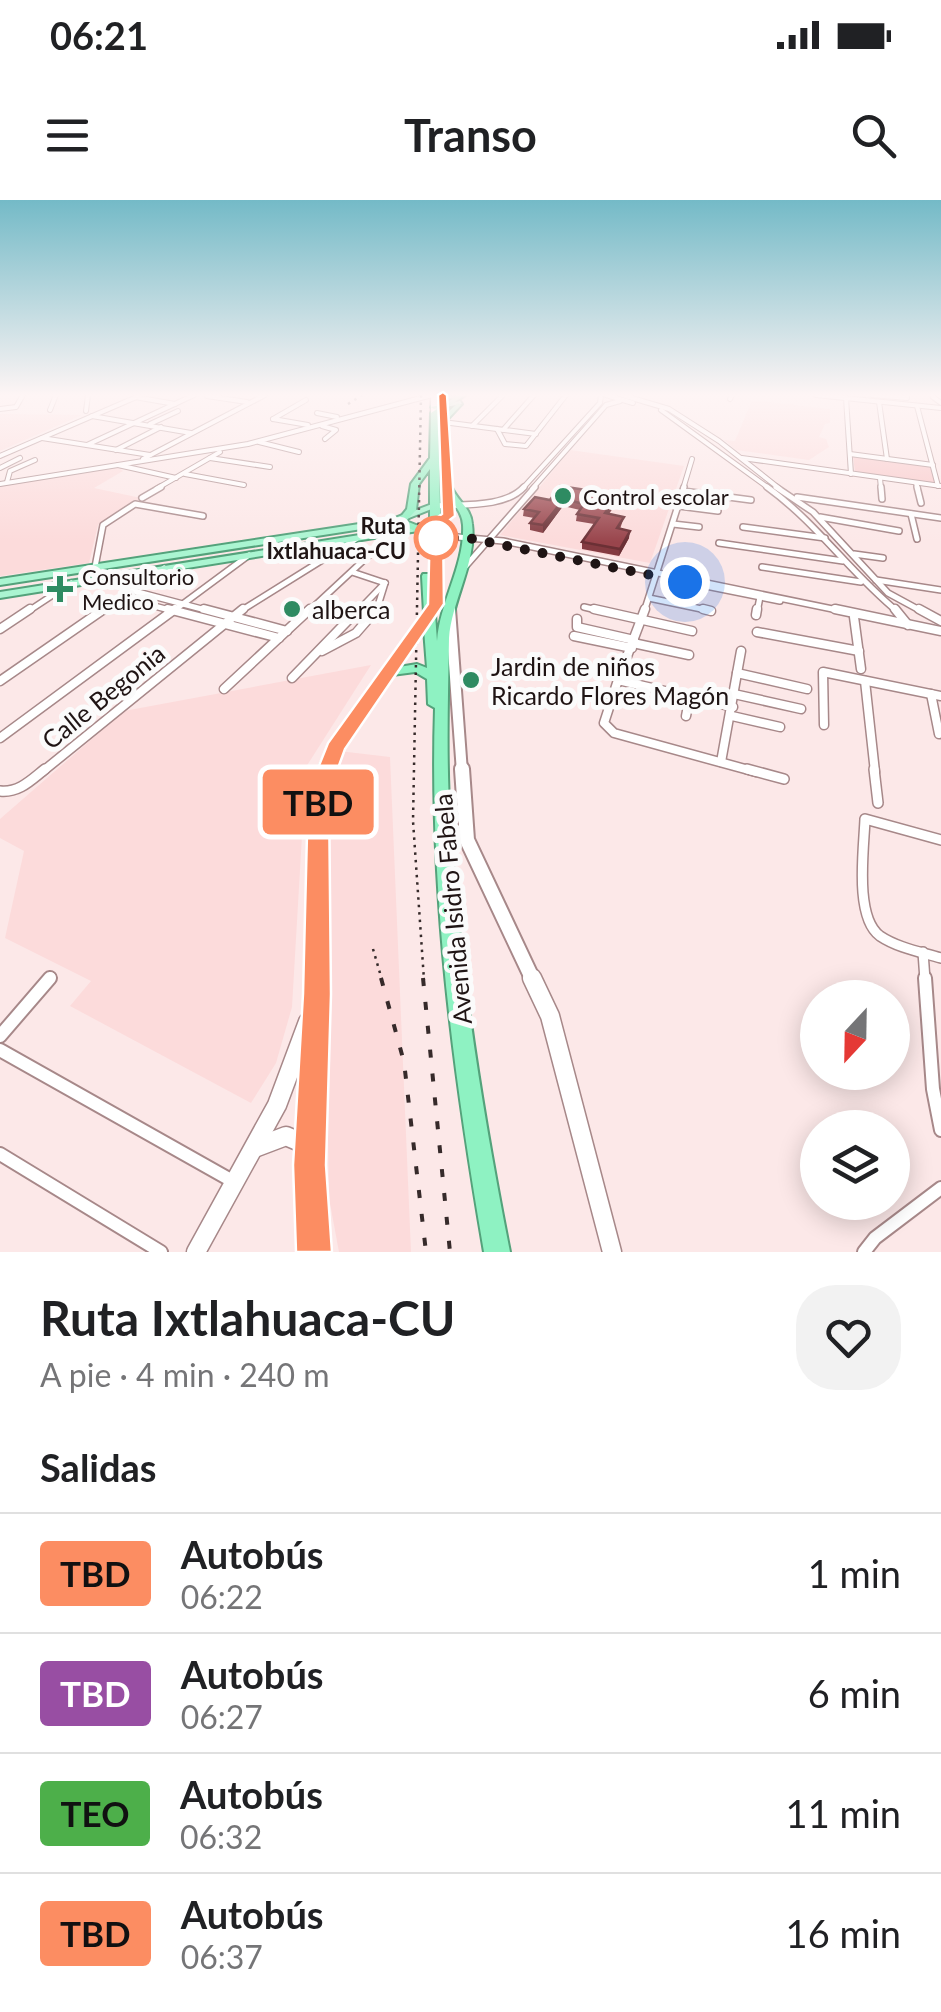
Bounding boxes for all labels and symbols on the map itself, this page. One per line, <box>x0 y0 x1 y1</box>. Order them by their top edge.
place label: Control escolar <box>583 483 729 510</box>
marker: Control escolar <box>552 485 574 507</box>
place label: Ruta Ixtlahuaca-CU <box>266 512 406 564</box>
marker: Ruta Ixtlahuaca-CU <box>415 517 457 559</box>
your location <box>660 557 710 607</box>
place label: Consultorio Medico <box>82 563 194 615</box>
marker: Consultorio Medico <box>47 576 73 602</box>
place label: alberca <box>312 594 390 624</box>
marker: alberca <box>281 598 303 620</box>
street label: Calle Begonia <box>36 637 170 755</box>
place label: Jardin de niños Ricardo Flores Magón <box>491 651 729 710</box>
marker: Jardin de niños Ricardo Flores Magón <box>460 669 482 691</box>
line badge: TBD <box>260 770 376 834</box>
street label: Avenida Isidro Fabela <box>427 792 477 1026</box>
north arrow <box>800 980 910 1090</box>

